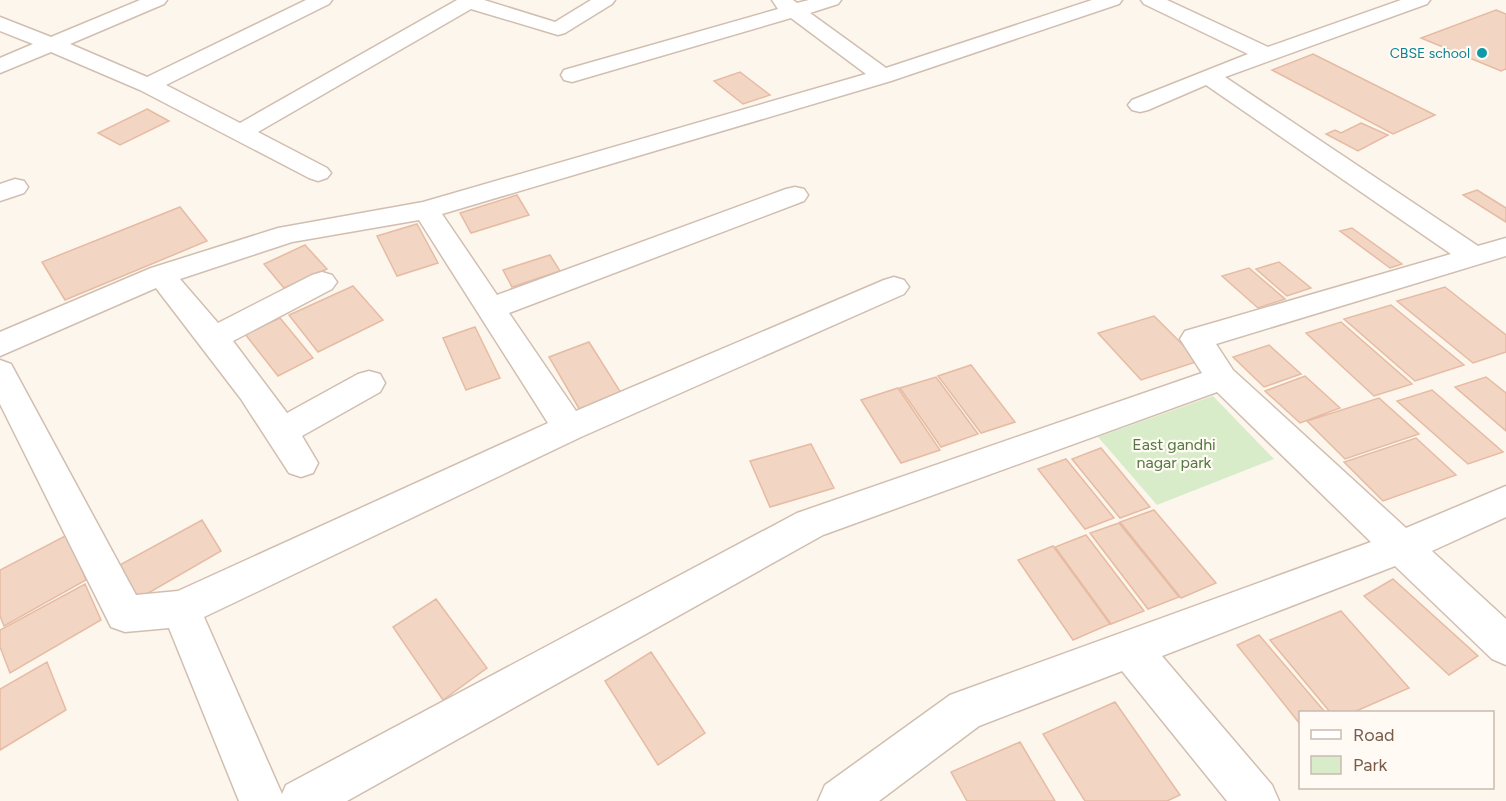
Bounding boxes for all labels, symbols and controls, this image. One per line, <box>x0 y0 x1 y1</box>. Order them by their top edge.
place label: CBSE school <box>1390 45 1470 62</box>
marker: CBSE school <box>1475 46 1489 60</box>
park label: East gandhi nagar park <box>1132 435 1216 472</box>
legend <box>1299 711 1494 789</box>
text: Road <box>1353 724 1394 746</box>
text: Park <box>1353 754 1388 776</box>

